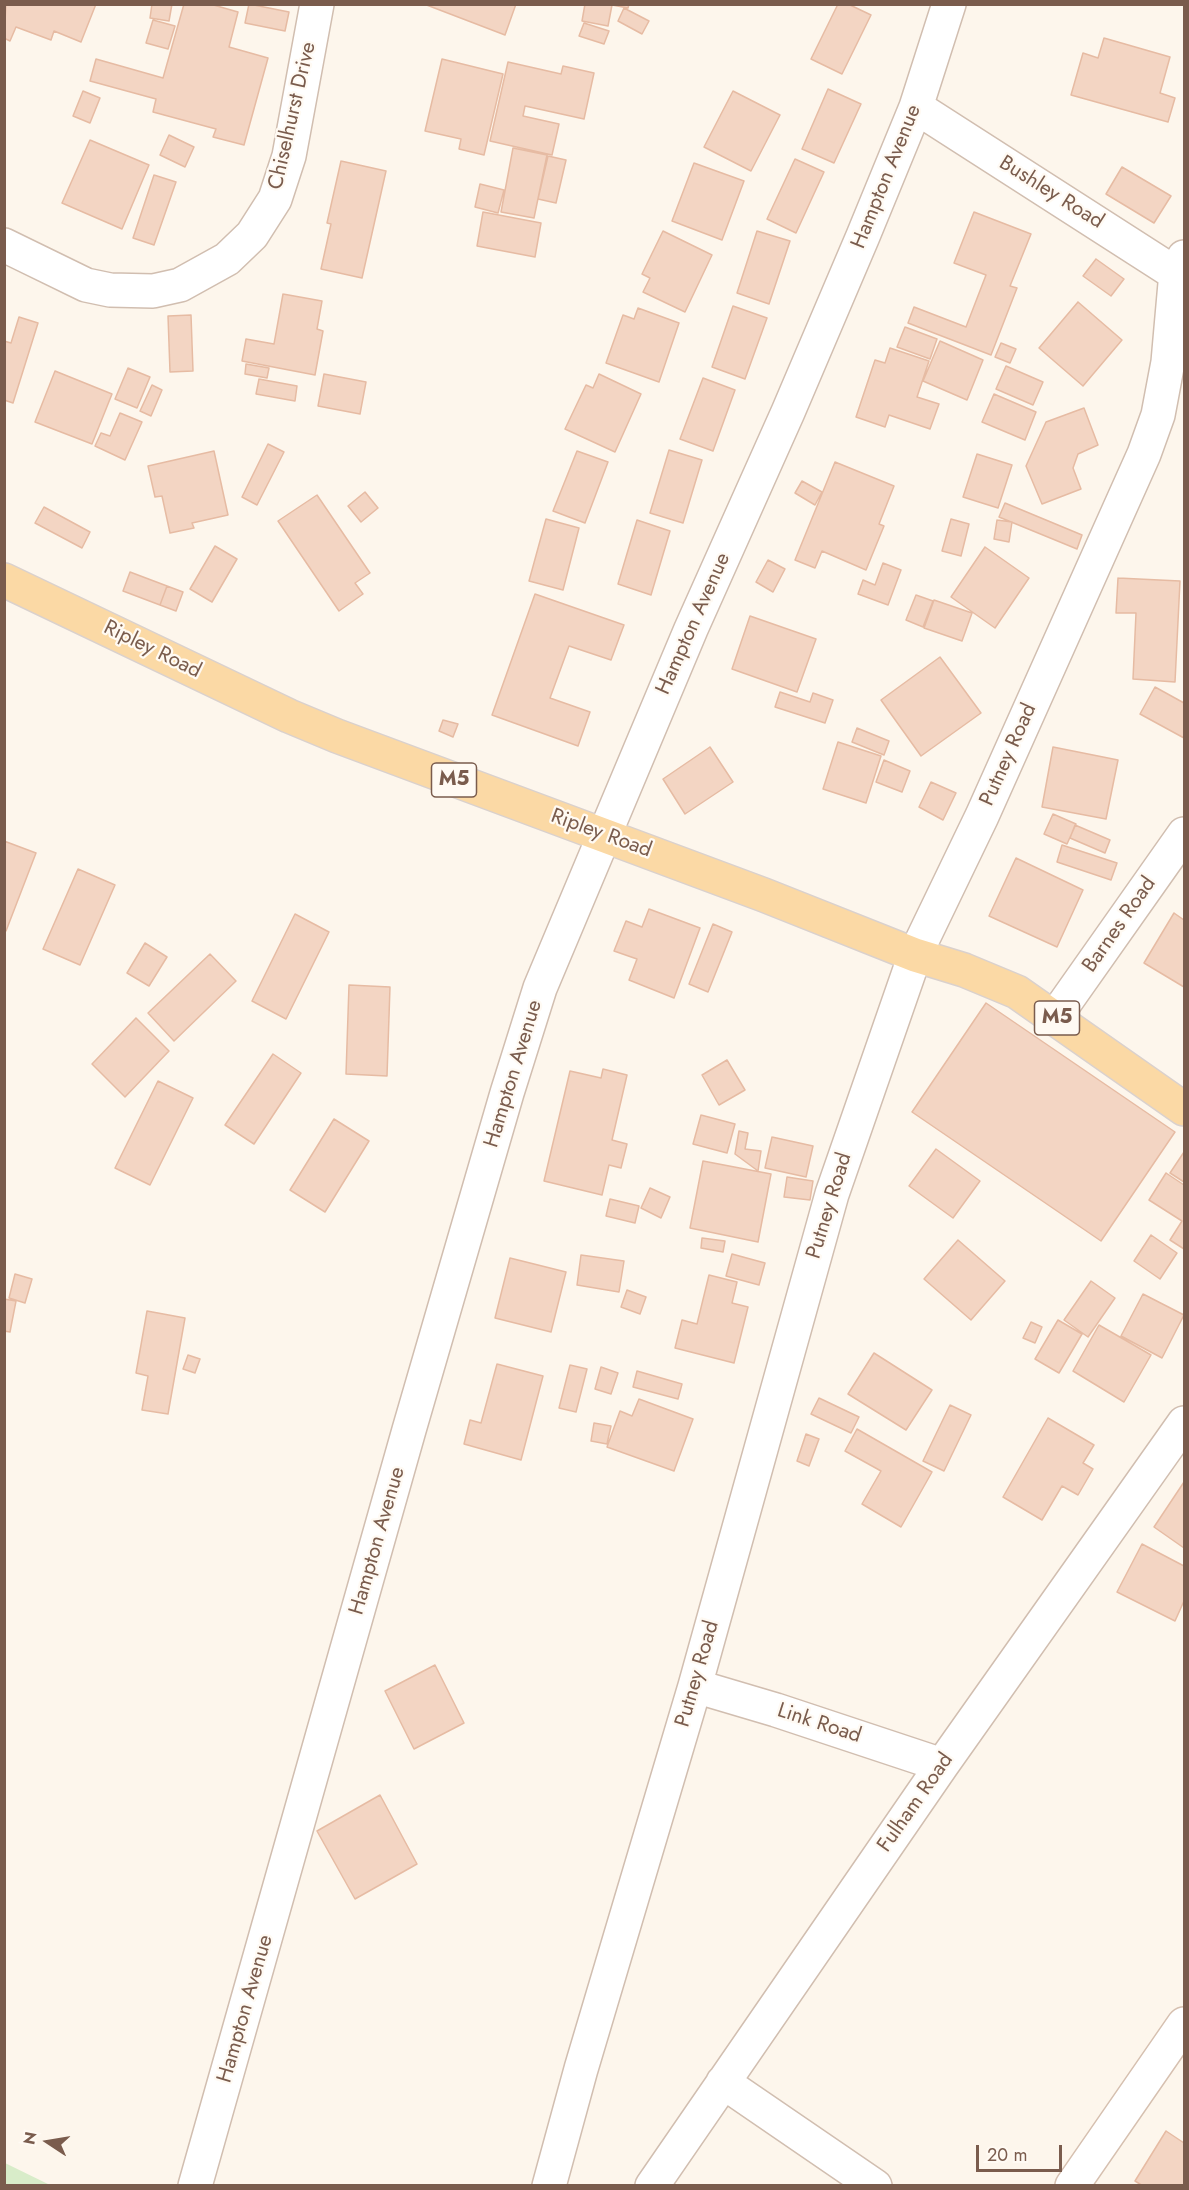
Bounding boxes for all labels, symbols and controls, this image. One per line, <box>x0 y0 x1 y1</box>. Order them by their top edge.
street label: Chiselhurst Drive <box>264 40 322 192</box>
street label: Hampton Avenue <box>847 101 927 253</box>
street label: Bushley Road <box>994 151 1108 235</box>
street label: Hampton Avenue <box>651 549 737 699</box>
street label: Ripley Road <box>99 616 205 684</box>
street label: Putney Road <box>975 700 1043 810</box>
road number: M5 <box>432 763 476 797</box>
street label: Ripley Road <box>547 804 655 864</box>
street label: Barnes Road <box>1078 872 1162 978</box>
street label: Hampton Avenue <box>480 997 548 1151</box>
road number: M5 <box>1034 1001 1080 1035</box>
street label: Putney Road <box>802 1150 858 1262</box>
street label: Hampton Avenue <box>345 1464 411 1618</box>
street label: Putney Road <box>671 1618 725 1730</box>
street label: Link Road <box>774 1699 864 1749</box>
street label: Fulham Road <box>873 1749 959 1857</box>
street label: Hampton Avenue <box>213 1932 279 2086</box>
north arrow <box>18 2112 78 2172</box>
text: N <box>17 2130 42 2147</box>
scale bar <box>979 2133 1064 2171</box>
text: 20 m <box>987 2142 1027 2168</box>

